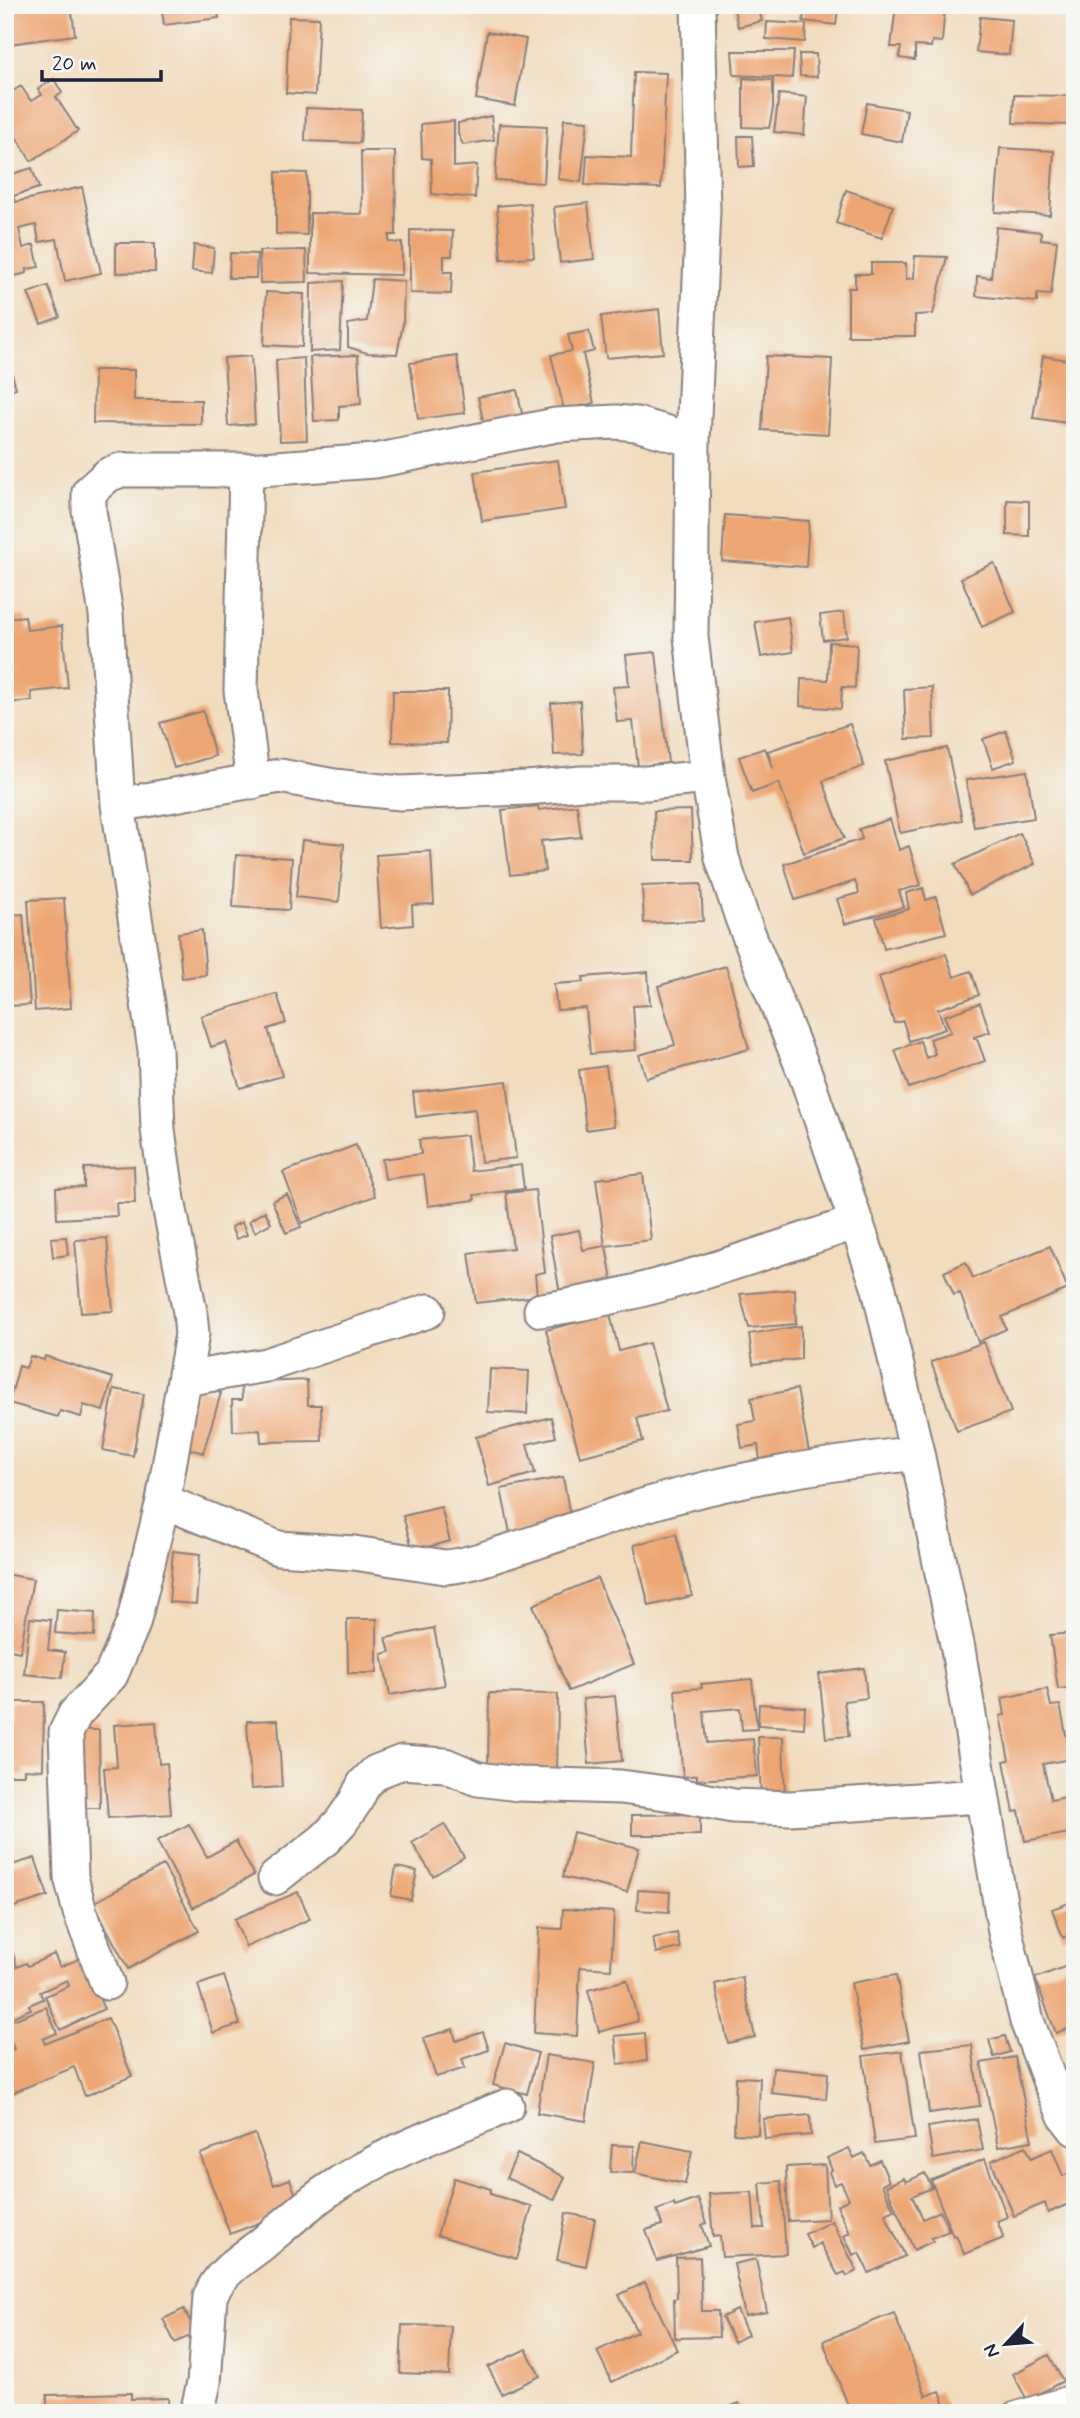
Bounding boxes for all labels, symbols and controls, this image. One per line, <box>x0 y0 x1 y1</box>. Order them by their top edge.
scale bar <box>42 38 161 82</box>
text: 20 m <box>52 50 97 78</box>
north arrow <box>972 2310 1042 2380</box>
text: N <box>978 2340 1006 2362</box>

